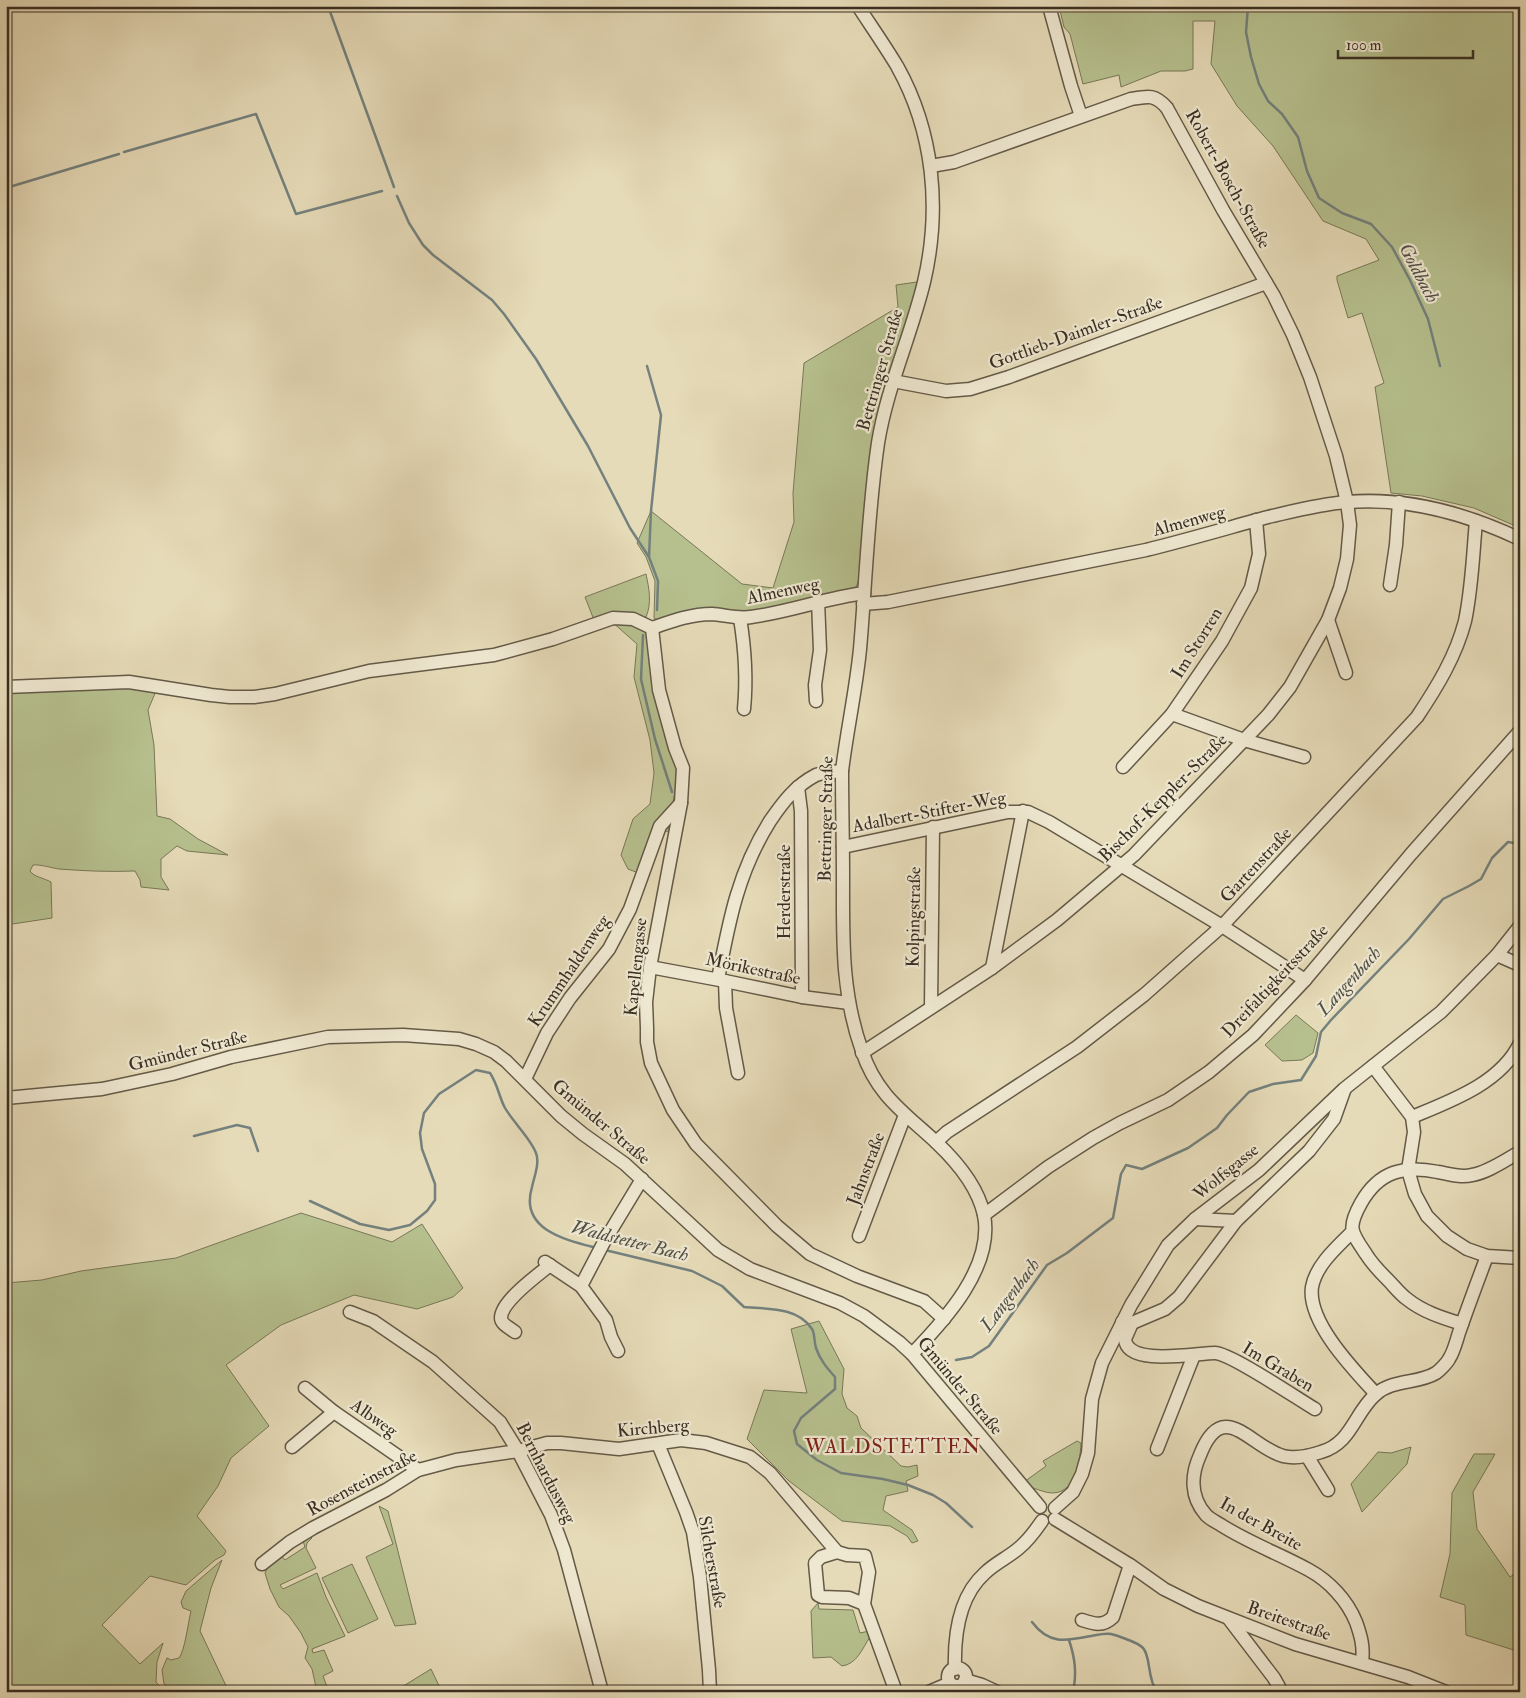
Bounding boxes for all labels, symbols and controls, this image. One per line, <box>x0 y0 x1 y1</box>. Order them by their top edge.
scale bar <box>1338 28 1474 60</box>
text: 100 m <box>1346 36 1382 55</box>
street label: Robert-Bosch-Straße <box>1180 105 1276 253</box>
water label: Goldbach <box>1393 239 1445 307</box>
street label: Gottlieb-Daimler-Straße <box>986 291 1166 375</box>
street label: Bettringer Straße <box>852 306 909 434</box>
street label: Almenweg <box>1149 500 1229 542</box>
street label: Almenweg <box>743 572 823 610</box>
street label: Im Storren <box>1166 603 1228 683</box>
street label: Bischof-Keppler-Straße <box>1094 728 1233 867</box>
street label: Bettringer Straße <box>813 755 839 882</box>
street label: Adalbert-Stifter-Weg <box>849 786 1009 838</box>
street label: Gartenstraße <box>1215 822 1297 908</box>
street label: Herderstraße <box>773 844 796 940</box>
street label: Kolpingstraße <box>902 866 926 968</box>
street label: Krummhaldenweg <box>523 909 616 1032</box>
street label: Kapellengasse <box>619 916 653 1017</box>
street label: Dreifaltigkeitsstraße <box>1217 919 1334 1043</box>
water label: Langenbach <box>1311 941 1386 1021</box>
street label: Mörikestraße <box>703 948 803 990</box>
street label: Gmünder Straße <box>126 1025 250 1077</box>
street label: Gmünder Straße <box>547 1074 655 1170</box>
street label: Jahnstraße <box>841 1129 891 1210</box>
street label: Wolfsgasse <box>1188 1138 1264 1206</box>
water label: Waldstetter Bach <box>569 1215 691 1267</box>
water label: Langenbach <box>974 1254 1045 1337</box>
street label: Gmünder Straße <box>912 1332 1008 1440</box>
street label: Im Graben <box>1238 1337 1318 1397</box>
street label: Albweg <box>345 1393 403 1443</box>
street label: Kirchberg <box>616 1413 691 1443</box>
street label: Bernhardusweg <box>511 1419 582 1528</box>
district label: WALDSTETTEN <box>804 1434 981 1459</box>
street label: Rosensteinstraße <box>303 1444 421 1522</box>
street label: In der Breite <box>1216 1492 1307 1556</box>
street label: Silcherstraße <box>693 1514 732 1611</box>
street label: Breitestraße <box>1244 1596 1334 1646</box>

